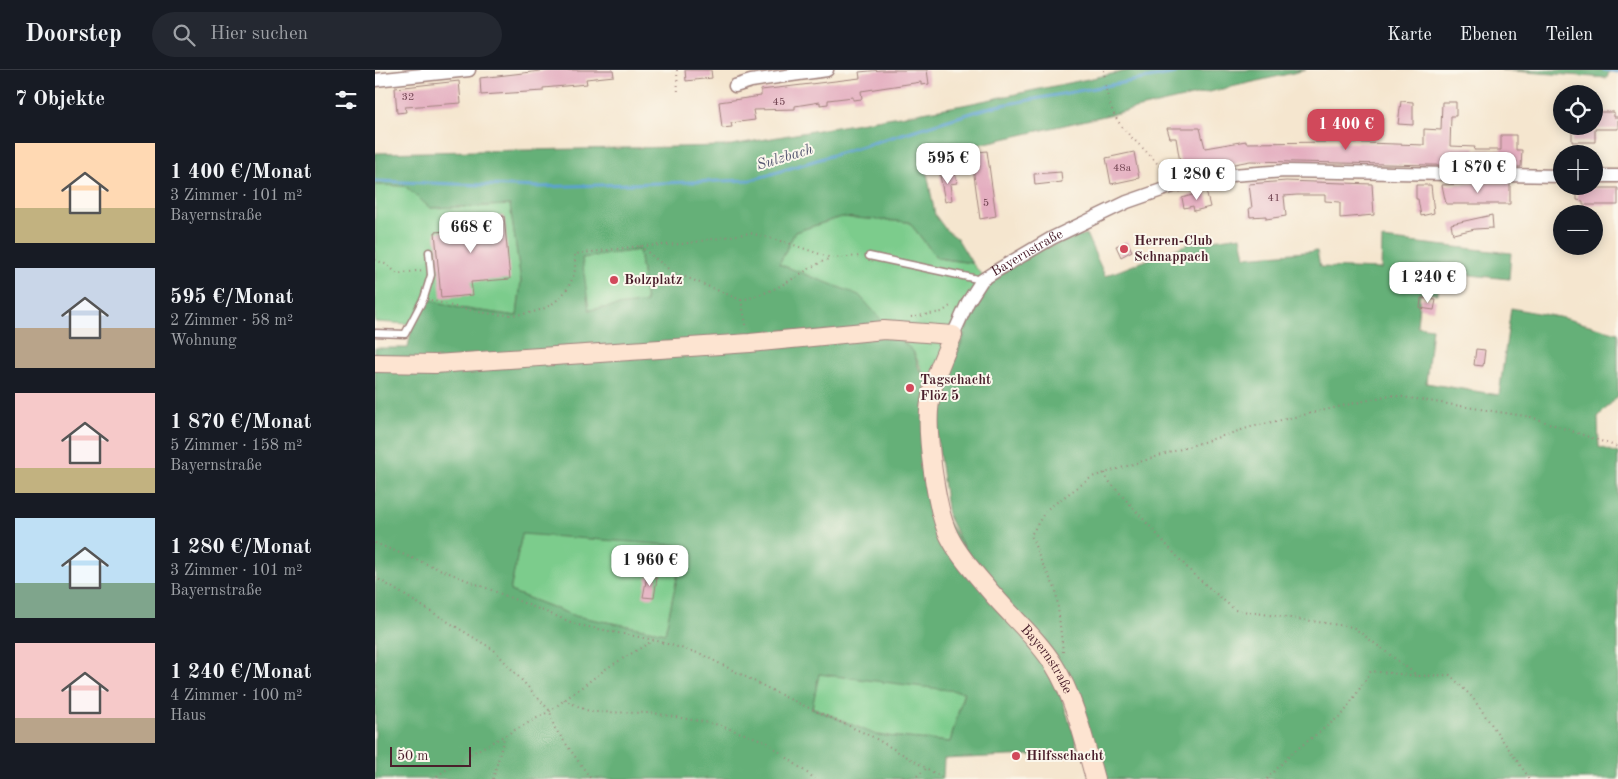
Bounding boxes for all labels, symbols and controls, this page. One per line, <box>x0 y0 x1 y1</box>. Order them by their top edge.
search box <box>152 12 502 57</box>
icon: search <box>170 21 198 49</box>
text: Doorstep <box>25 23 122 47</box>
text: Hier suchen <box>210 25 308 44</box>
text: Karte <box>1387 26 1432 44</box>
text: Ebenen <box>1460 26 1517 44</box>
text: Teilen <box>1545 26 1593 44</box>
map controls <box>1553 85 1603 255</box>
button: locate <box>1553 85 1603 135</box>
icon: filters <box>332 86 360 114</box>
text: 7 Objekte <box>15 89 105 110</box>
house number: 32 <box>402 92 414 103</box>
house number: 45 <box>773 97 785 108</box>
pin: 1 400 € <box>1300 108 1392 151</box>
text: 1 400 € <box>1318 117 1374 133</box>
water label: Sulzbach <box>755 142 815 174</box>
pin: 595 € <box>913 142 983 185</box>
button: + <box>1553 145 1603 195</box>
text: 595 € <box>927 151 969 167</box>
pin: 1 870 € <box>1432 152 1524 194</box>
pin: 1 280 € <box>1151 158 1243 201</box>
text: 1 870 € <box>1450 160 1506 176</box>
text: 1 400 €/Monat <box>170 162 311 183</box>
icon: home <box>55 163 115 223</box>
house number: 48a <box>1113 163 1132 174</box>
text: 1 280 € <box>1169 167 1225 183</box>
text: 3 Zimmer · 101 m² <box>170 188 302 204</box>
house number: 41 <box>1268 193 1280 204</box>
house number: 5 <box>983 198 989 209</box>
button: − <box>1553 205 1603 255</box>
text: Bayernstraße <box>170 208 262 224</box>
pin: 668 € <box>436 212 506 254</box>
text: 668 € <box>450 220 492 236</box>
street label: Bayernstraße <box>989 227 1065 279</box>
place label: Herren-Club Schnappach <box>1134 234 1213 264</box>
marker: Herren-Club Schnappach <box>1118 243 1130 255</box>
pin: 1 240 € <box>1382 262 1474 304</box>
text: 1 240 € <box>1400 270 1456 286</box>
place label: Bolzplatz <box>624 273 682 287</box>
marker: Bolzplatz <box>608 274 620 286</box>
text: 595 €/Monat <box>170 287 293 308</box>
icon: home <box>55 288 115 348</box>
text: 2 Zimmer · 58 m² <box>170 313 293 329</box>
text: Wohnung <box>170 333 237 349</box>
place label: Tagschacht Flöz 5 <box>920 373 991 403</box>
marker: Tagschacht Flöz 5 <box>904 382 916 394</box>
text: 1 870 €/Monat <box>170 412 311 433</box>
icon: home <box>55 413 115 473</box>
text: 5 Zimmer · 158 m² <box>170 438 302 454</box>
text: Bayernstraße <box>170 458 262 474</box>
text: 1 280 €/Monat <box>170 537 311 558</box>
icon: home <box>55 538 115 598</box>
pin: 1 960 € <box>604 544 696 587</box>
text: 1 960 € <box>622 553 678 569</box>
text: 3 Zimmer · 101 m² <box>170 563 302 579</box>
text: Bayernstraße <box>170 583 262 599</box>
street label: Bayernstraße <box>1018 622 1075 696</box>
text: 1 240 €/Monat <box>170 662 311 683</box>
icon: home <box>55 663 115 723</box>
text: 4 Zimmer · 100 m² <box>170 688 302 704</box>
text: Haus <box>170 708 206 724</box>
scale bar <box>390 744 471 767</box>
text: 50 m <box>397 749 428 763</box>
place label: Hilfsschacht <box>1026 749 1104 763</box>
marker: Hilfsschacht <box>1010 750 1022 762</box>

